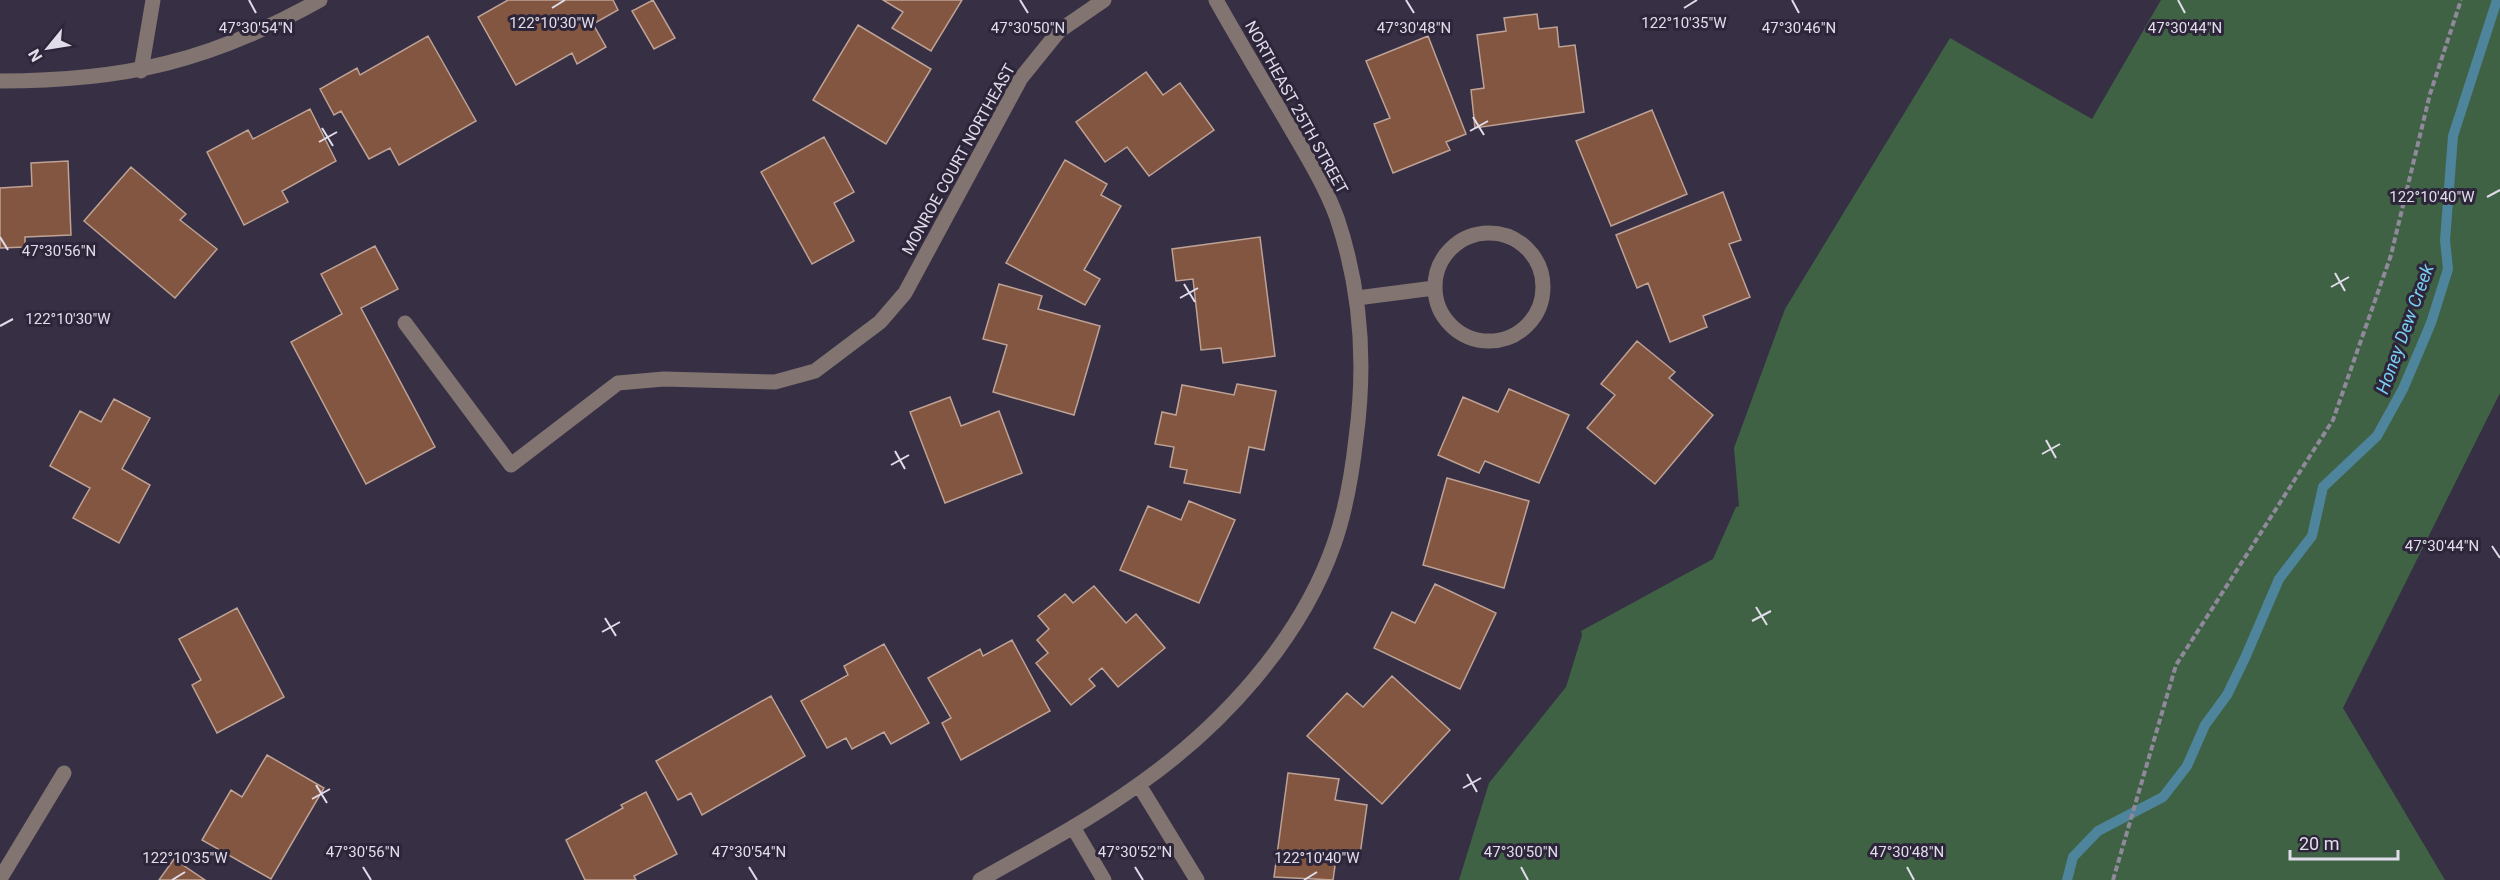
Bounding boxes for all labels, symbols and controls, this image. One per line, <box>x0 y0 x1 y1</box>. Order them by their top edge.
text: 122°10'30"W <box>509 14 595 32</box>
text: 122°10'35"W <box>1641 14 1727 32</box>
north arrow <box>18 18 78 78</box>
street label: NORTHEAST 25TH STREET <box>1241 18 1352 197</box>
text: 47°30'54"N <box>219 19 293 37</box>
text: 47°30'50"N <box>991 19 1065 37</box>
text: 47°30'48"N <box>1377 19 1451 37</box>
text: 47°30'46"N <box>1762 19 1836 37</box>
text: 47°30'44"N <box>2148 19 2222 37</box>
text: N <box>24 46 46 65</box>
street label: MONROE COURT NORTHEAST <box>898 60 1019 258</box>
text: 122°10'40"W <box>2389 188 2475 206</box>
text: 47°30'56"N <box>22 242 96 260</box>
water label: Honey Dew Creek <box>2371 260 2438 397</box>
text: 122°10'30"W <box>25 310 111 328</box>
text: 47°30'44"N <box>2405 537 2479 555</box>
scale bar <box>2290 823 2398 861</box>
text: 20 m <box>2299 833 2339 854</box>
text: 47°30'56"N <box>326 843 400 861</box>
text: 47°30'54"N <box>712 843 786 861</box>
text: 47°30'52"N <box>1098 843 1172 861</box>
text: 47°30'50"N <box>1484 843 1558 861</box>
text: 47°30'48"N <box>1870 843 1944 861</box>
text: 122°10'35"W <box>142 849 228 867</box>
text: 122°10'40"W <box>1274 849 1360 867</box>

